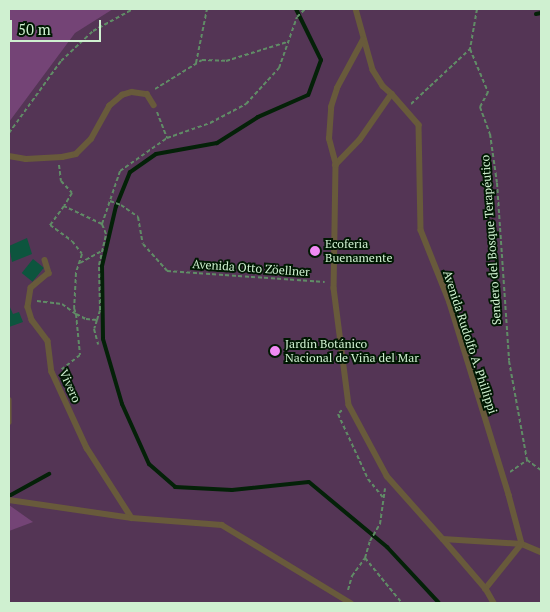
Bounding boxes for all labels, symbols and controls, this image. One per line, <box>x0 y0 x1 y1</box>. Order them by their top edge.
scale bar <box>12 10 104 42</box>
text: 50 m <box>18 19 51 39</box>
street label: Sendero del Bosque Terapéutico <box>478 154 504 326</box>
place label: Ecoferia Buenamente <box>325 237 392 265</box>
marker: Ecoferia Buenamente <box>309 245 321 257</box>
street label: Avenida Otto Zöellner <box>192 257 310 279</box>
street label: Avenida Rudolfo A. Phillippi <box>440 268 500 416</box>
place label: Jardín Botánico Nacional de Viña del Mar <box>285 337 419 365</box>
marker: Jardín Botánico Nacional de Viña del Mar <box>269 345 281 357</box>
street label: Vivero <box>56 367 84 405</box>

